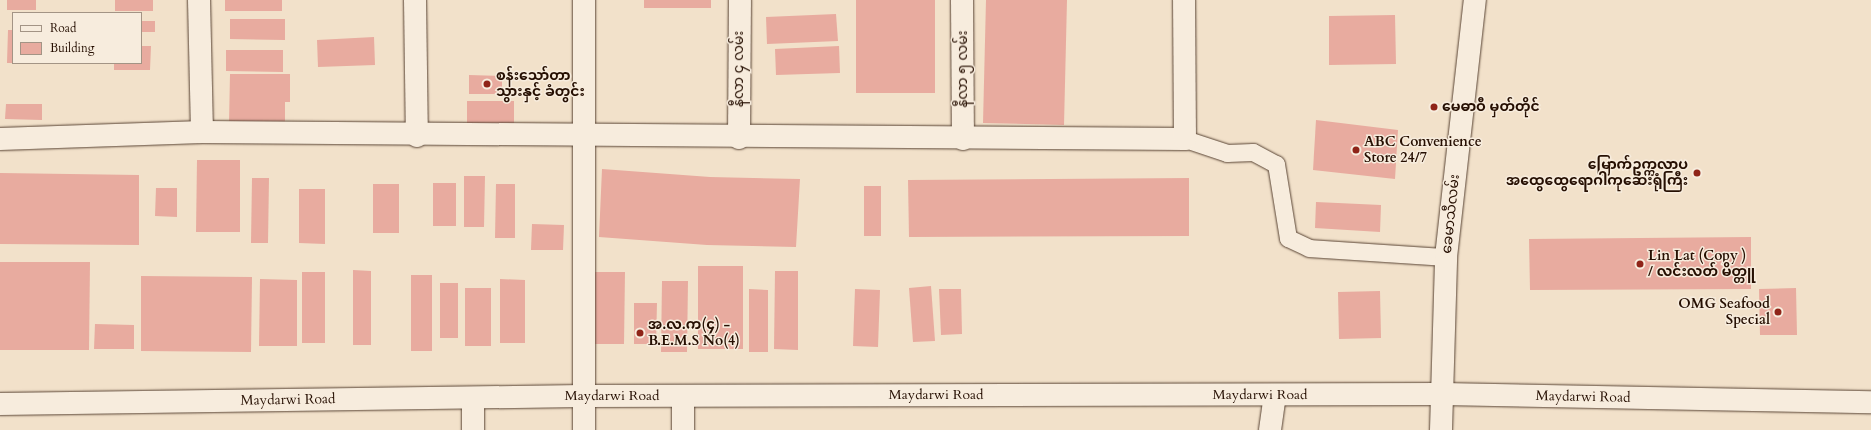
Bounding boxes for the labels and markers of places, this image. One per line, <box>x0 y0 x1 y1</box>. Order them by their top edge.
place label: စန်းသော်တာ သွားနှင့် ခံတွင်း <box>496 68 585 100</box>
marker: စန်းသော်တာ သွားနှင့် ခံတွင်း <box>481 78 493 90</box>
place label: မေဓာဝီ မှတ်တိုင် <box>1442 99 1540 115</box>
marker: မေဓာဝီ မှတ်တိုင် <box>1429 102 1439 112</box>
place label: ABC Convenience Store 24/7 <box>1364 134 1482 166</box>
marker: ABC Convenience Store 24/7 <box>1351 145 1361 155</box>
place label: မြောက်ဥက္ကလာပ အထွေထွေရောဂါကုဆေးရုံကြီး <box>1506 157 1688 190</box>
marker: မြောက်ဥက္ကလာပ အထွေထွေရောဂါကုဆေးရုံကြီး <box>1691 167 1703 179</box>
place label: Lin Lat (Copy ) / လင်းလတ် မိတ္တူ <box>1648 248 1756 280</box>
marker: Lin Lat (Copy ) / လင်းလတ် မိတ္တူ <box>1635 259 1645 269</box>
place label: OMG Seafood Special <box>1678 296 1770 328</box>
marker: OMG Seafood Special <box>1773 307 1783 317</box>
place label: အ.လ.က(၄) - B.E.M.S No(4) <box>648 317 740 350</box>
marker: အ.လ.က(၄) - B.E.M.S No(4) <box>635 328 645 338</box>

